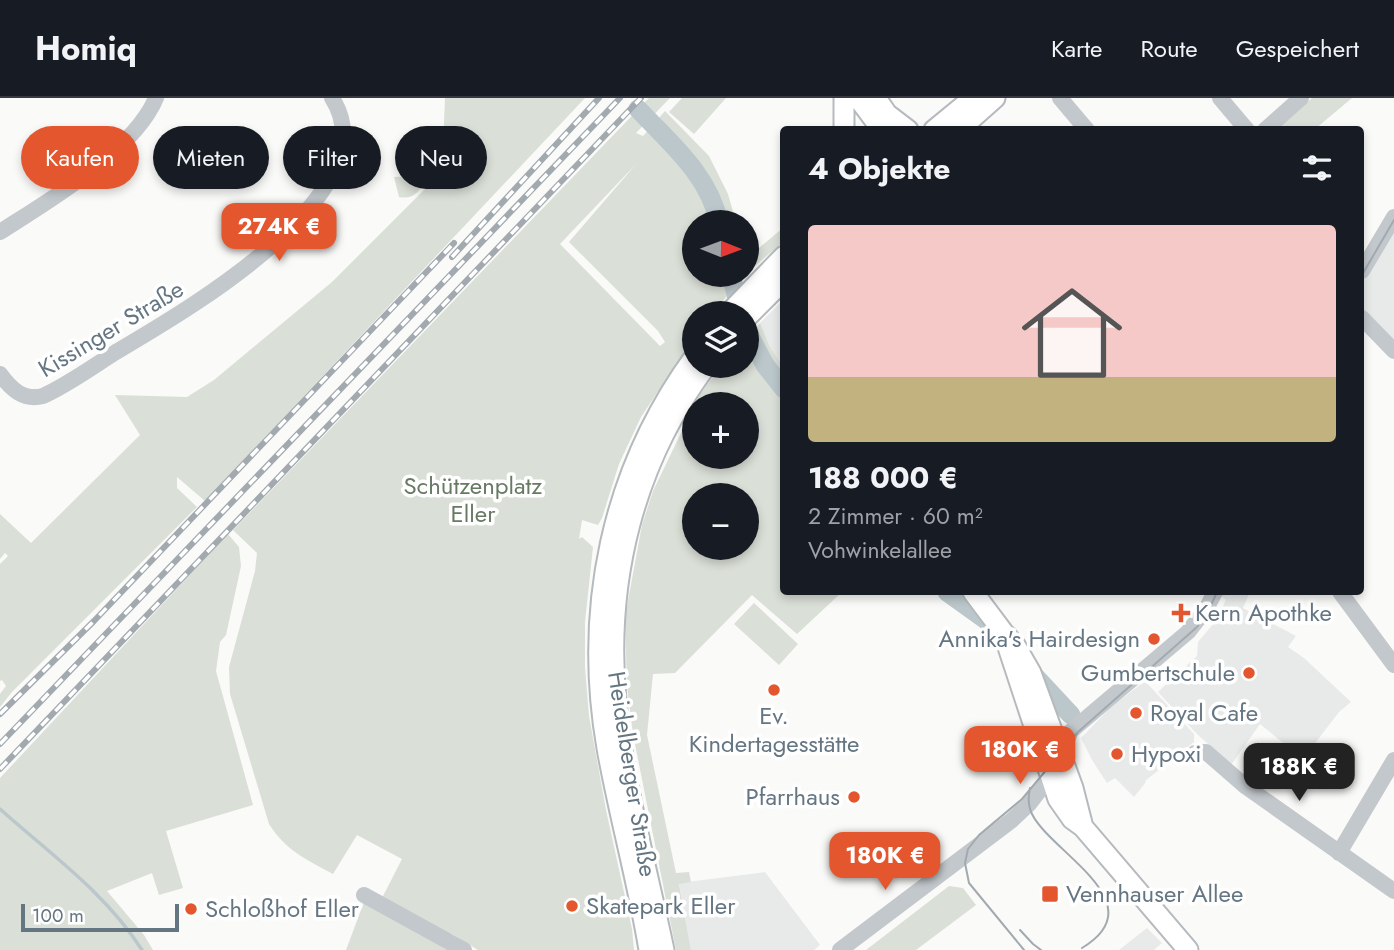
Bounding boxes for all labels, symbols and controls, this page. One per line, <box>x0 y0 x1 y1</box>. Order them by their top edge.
text: Homiq <box>35 25 137 72</box>
text: Karte <box>1051 31 1102 66</box>
text: Route <box>1140 31 1198 66</box>
text: Gespeichert <box>1236 31 1359 66</box>
chip: Kaufen <box>21 126 139 189</box>
chip: Mieten <box>153 126 269 189</box>
chip: Filter <box>283 126 381 189</box>
chip: Neu <box>395 126 487 189</box>
text: 4 Objekte <box>808 147 950 190</box>
icon: filters <box>1298 149 1336 187</box>
pin: 274K € <box>222 204 336 263</box>
text: 274K € <box>237 209 321 243</box>
north arrow <box>682 210 760 287</box>
map controls <box>682 210 759 560</box>
icon: home <box>1009 270 1135 396</box>
street label: Kissinger Straße <box>31 271 190 386</box>
button: layers <box>682 301 759 378</box>
button: + <box>682 392 759 469</box>
text: 188 000 € <box>808 456 958 499</box>
park label: Schützenplatz Eller <box>404 468 542 531</box>
button: − <box>682 483 759 560</box>
text: 2 Zimmer · 60 m² <box>808 499 983 533</box>
text: Vohwinkelallee <box>808 533 952 567</box>
place label: Kern Apothke <box>1195 595 1332 630</box>
marker: Kern Apothke <box>1173 605 1189 621</box>
place label: Annika's Hairdesign <box>939 621 1140 656</box>
marker: Annika's Hairdesign <box>1146 631 1162 647</box>
place label: Gumbertschule <box>1081 655 1235 690</box>
marker: Gumbertschule <box>1241 665 1257 681</box>
street label: Heidelberger Straße <box>599 669 666 879</box>
marker: Ev. Kindertagesstätte <box>766 682 782 698</box>
place label: Royal Cafe <box>1150 695 1258 730</box>
place label: Ev. Kindertagesstätte <box>689 698 859 761</box>
marker: Royal Cafe <box>1128 705 1144 721</box>
pin: 180K € <box>963 726 1077 786</box>
text: 180K € <box>980 732 1060 766</box>
place label: Hypoxi <box>1131 736 1201 771</box>
pin: 188K € <box>1242 744 1356 803</box>
marker: Hypoxi <box>1109 746 1125 762</box>
text: 188K € <box>1260 749 1338 783</box>
place label: Pfarrhaus <box>746 779 840 814</box>
marker: Pfarrhaus <box>846 789 862 805</box>
pin: 180K € <box>828 832 942 892</box>
text: 180K € <box>845 838 925 872</box>
place label: Vennhauser Allee <box>1066 876 1243 911</box>
marker: Vennhauser Allee <box>1040 884 1060 904</box>
place label: Skatepark Eller <box>586 888 736 923</box>
place label: Schloßhof Eller <box>205 891 360 926</box>
marker: Skatepark Eller <box>564 898 580 914</box>
scale bar <box>21 901 178 933</box>
marker: Schloßhof Eller <box>183 901 199 917</box>
text: 100 m <box>32 902 84 929</box>

